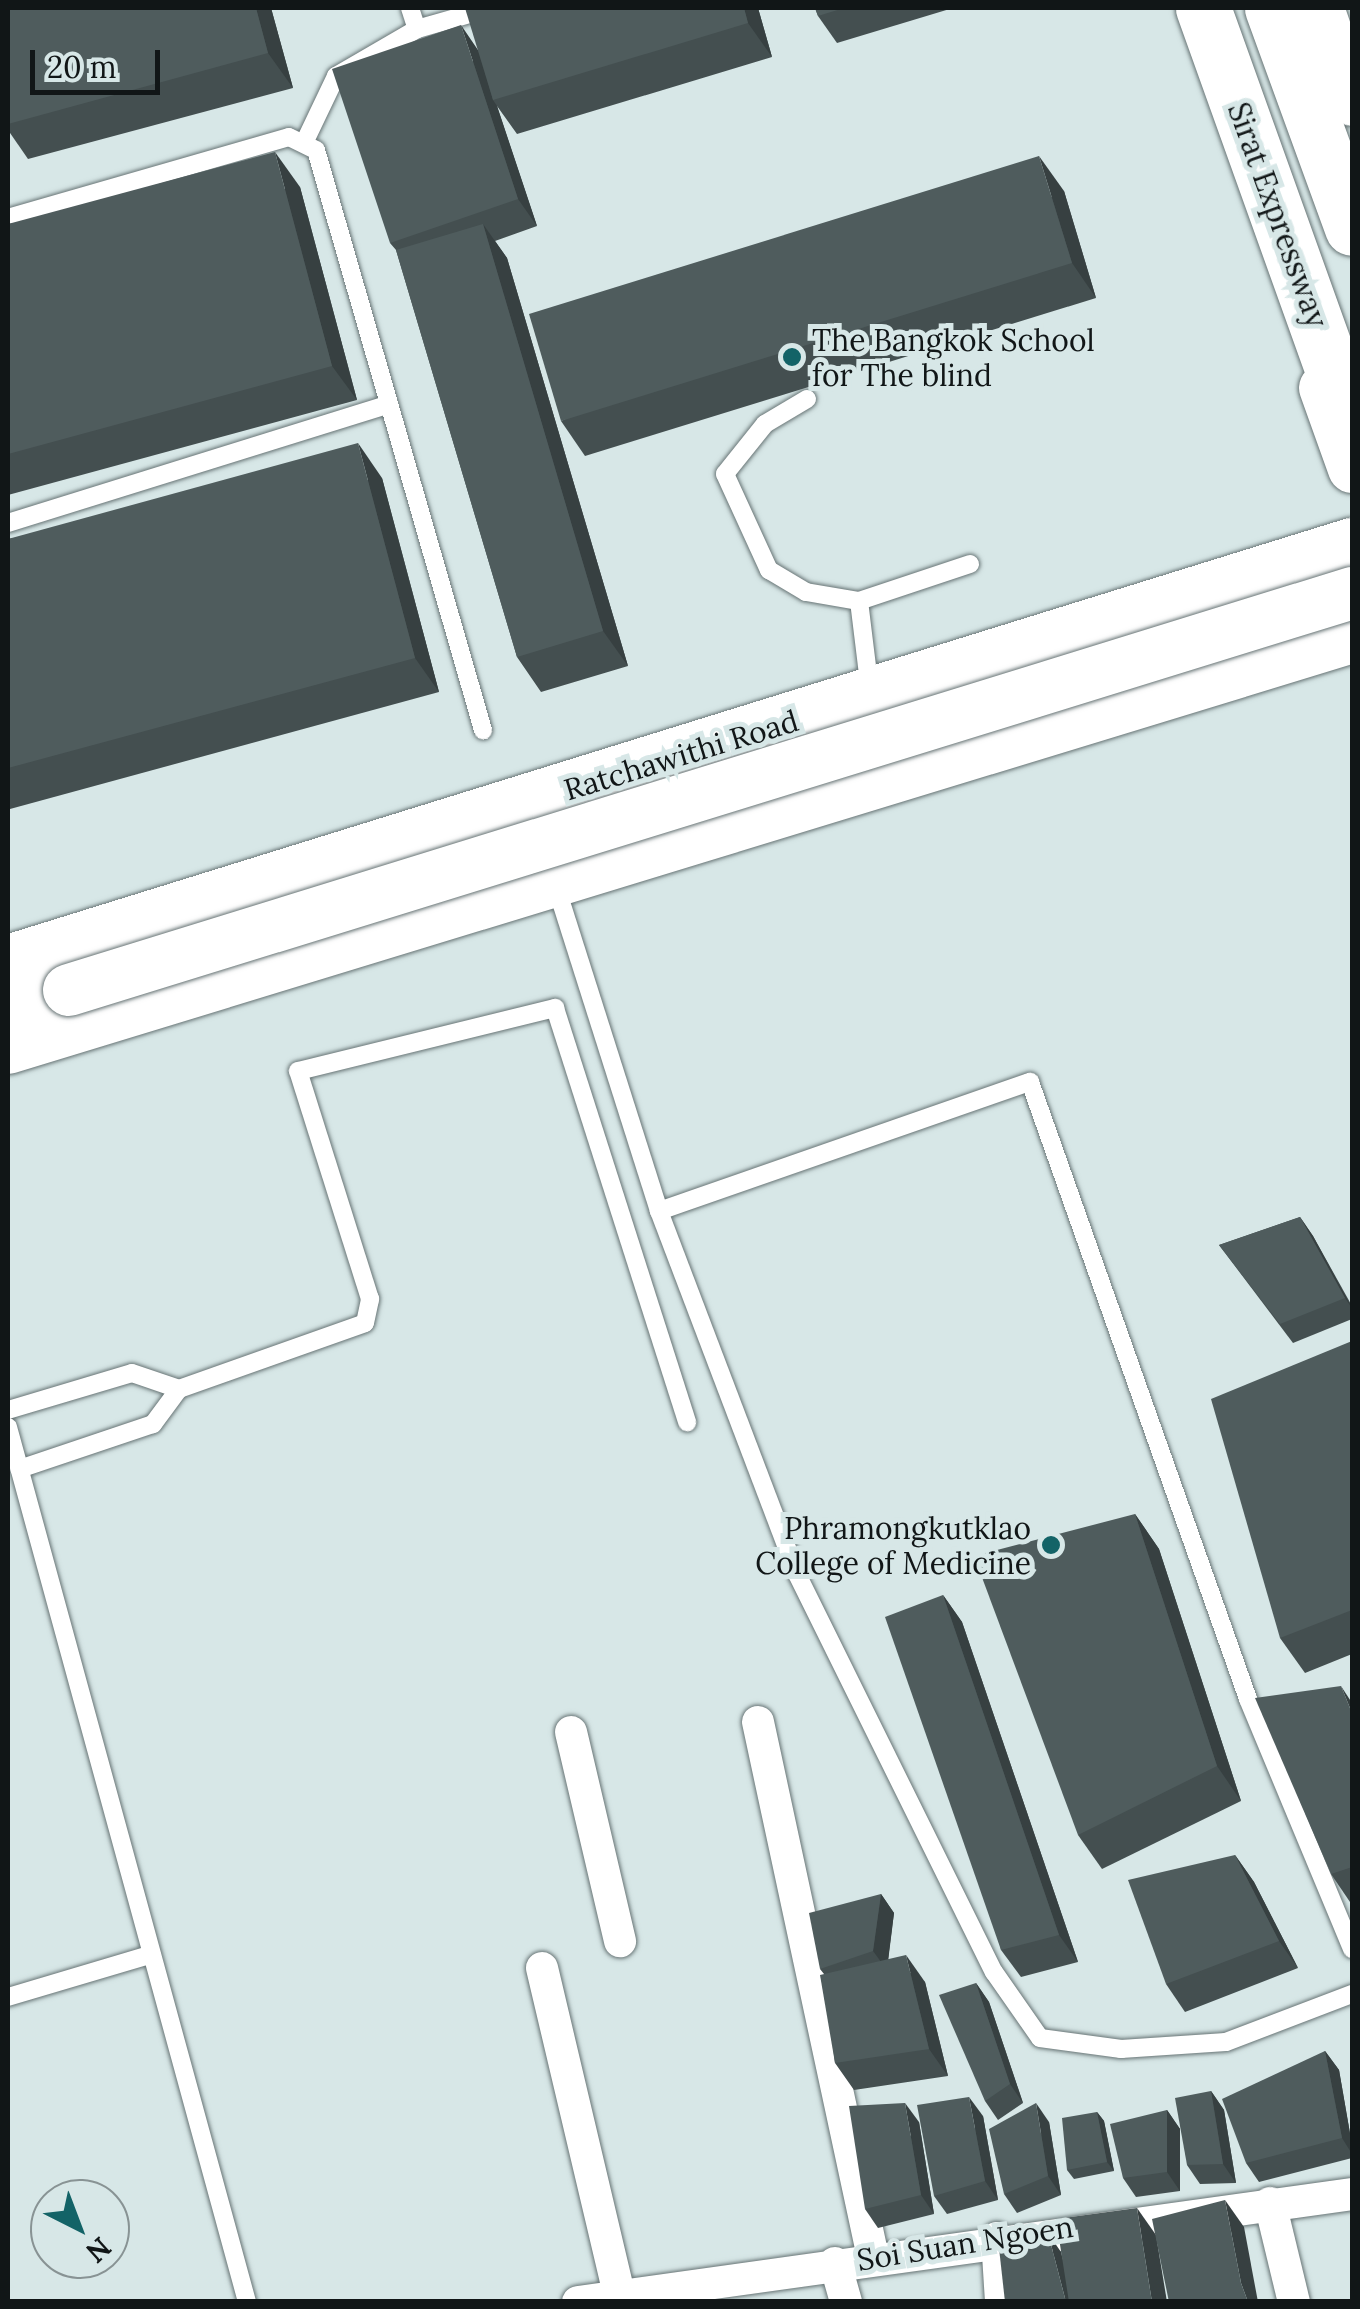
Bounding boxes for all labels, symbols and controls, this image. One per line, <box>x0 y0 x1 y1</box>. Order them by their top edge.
scale bar <box>35 30 165 92</box>
text: 20 m <box>47 48 116 86</box>
street label: Sirat Expressway <box>1221 98 1335 332</box>
place label: The Bangkok School for The blind <box>812 322 1095 392</box>
marker: The Bangkok School for The blind <box>781 346 803 368</box>
street label: Ratchawithi Road <box>559 702 803 808</box>
place label: Phramongkutklao College of Medicine <box>755 1510 1031 1580</box>
marker: Phramongkutklao College of Medicine <box>1040 1534 1062 1556</box>
north arrow <box>30 2179 130 2279</box>
street label: Soi Suan Ngoen <box>854 2208 1076 2278</box>
text: N <box>79 2229 119 2270</box>

